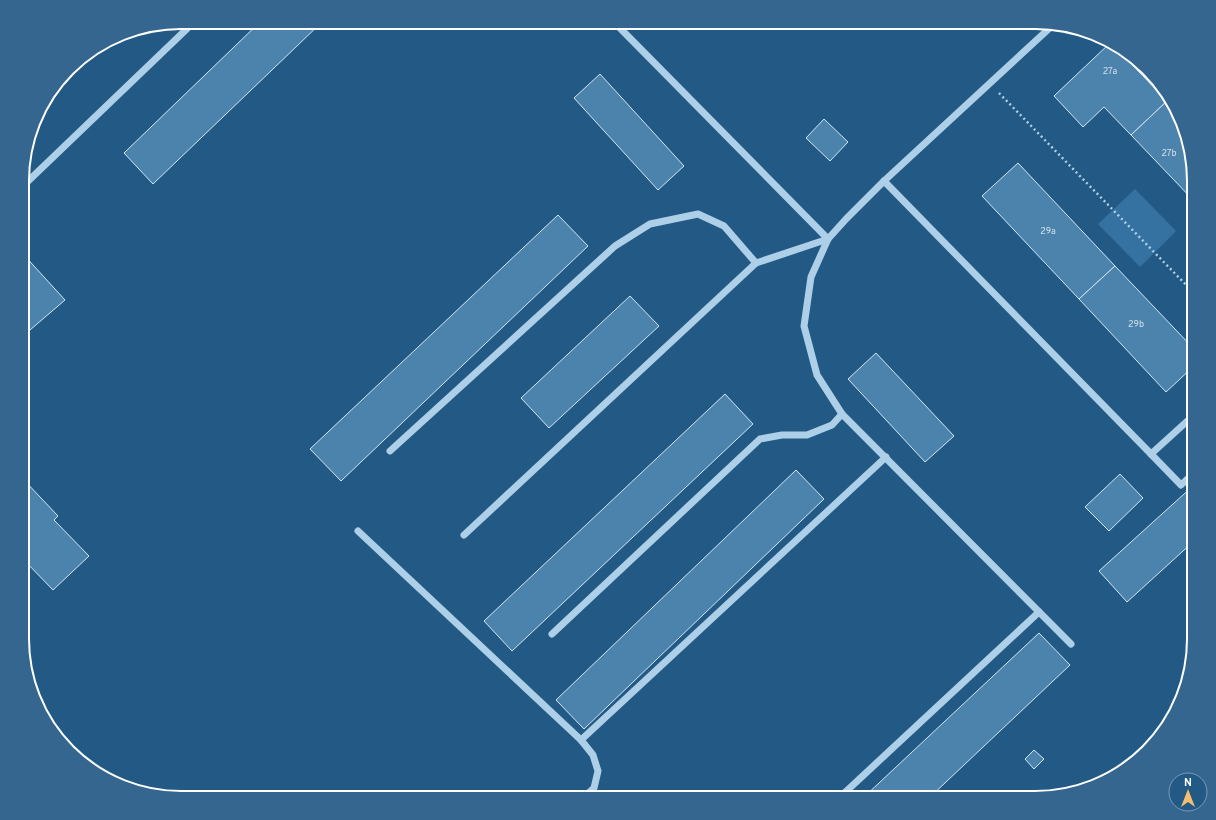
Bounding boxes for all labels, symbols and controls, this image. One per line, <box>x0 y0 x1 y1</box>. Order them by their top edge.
house number: 27a <box>1103 66 1118 77</box>
house number: 27b <box>1161 148 1177 159</box>
house number: 29a <box>1040 226 1056 237</box>
house number: 29b <box>1128 319 1144 330</box>
north arrow <box>1168 772 1208 812</box>
text: N <box>1184 776 1192 790</box>

